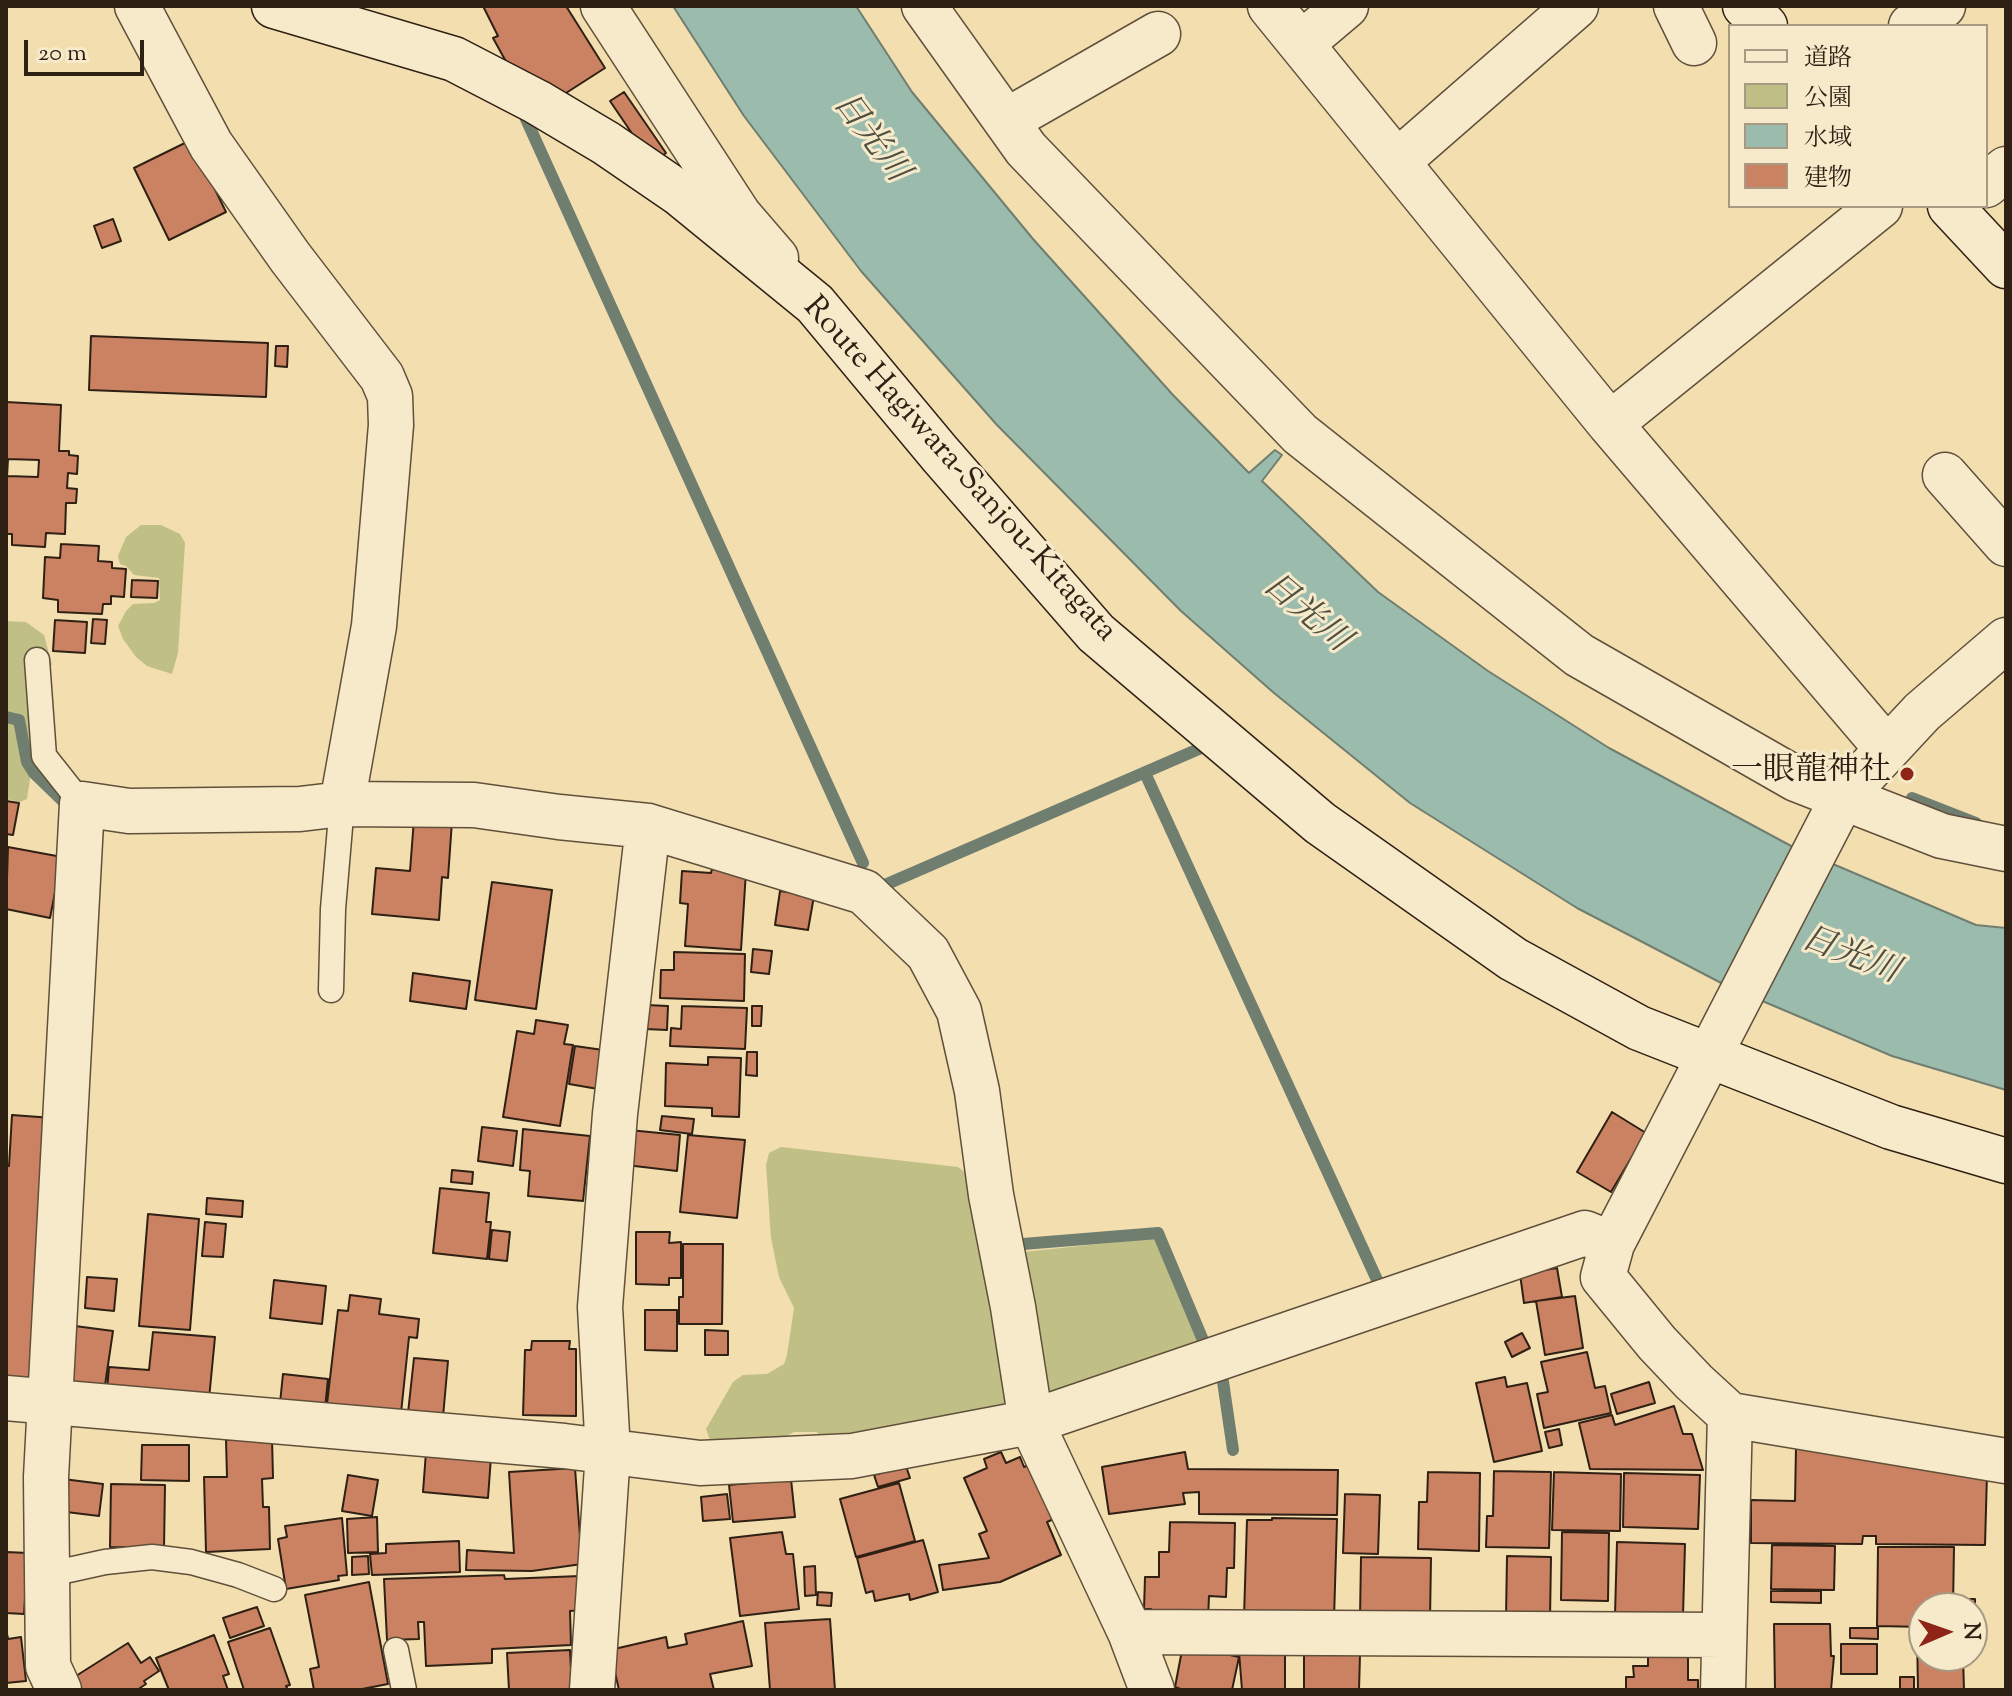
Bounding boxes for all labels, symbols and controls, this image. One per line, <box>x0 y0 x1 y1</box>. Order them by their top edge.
scale bar <box>28 24 148 74</box>
legend <box>1728 24 1988 208</box>
text: 20 m <box>38 37 87 71</box>
text: 道路 <box>1804 42 1852 76</box>
text: 公園 <box>1804 82 1852 116</box>
water label: 日光川 <box>821 86 915 192</box>
text: 水域 <box>1804 122 1852 156</box>
text: 建物 <box>1804 162 1852 196</box>
street label: Route Hagiwara-Sanjou-Kitagata <box>793 290 1123 652</box>
water label: 日光川 <box>1252 567 1356 663</box>
place label: 一眼龍神社 <box>1731 755 1891 793</box>
marker: 一眼龍神社 <box>1898 765 1916 783</box>
water label: 日光川 <box>1794 921 1904 995</box>
north arrow <box>1908 1592 1988 1672</box>
text: N <box>1954 1622 1986 1641</box>

